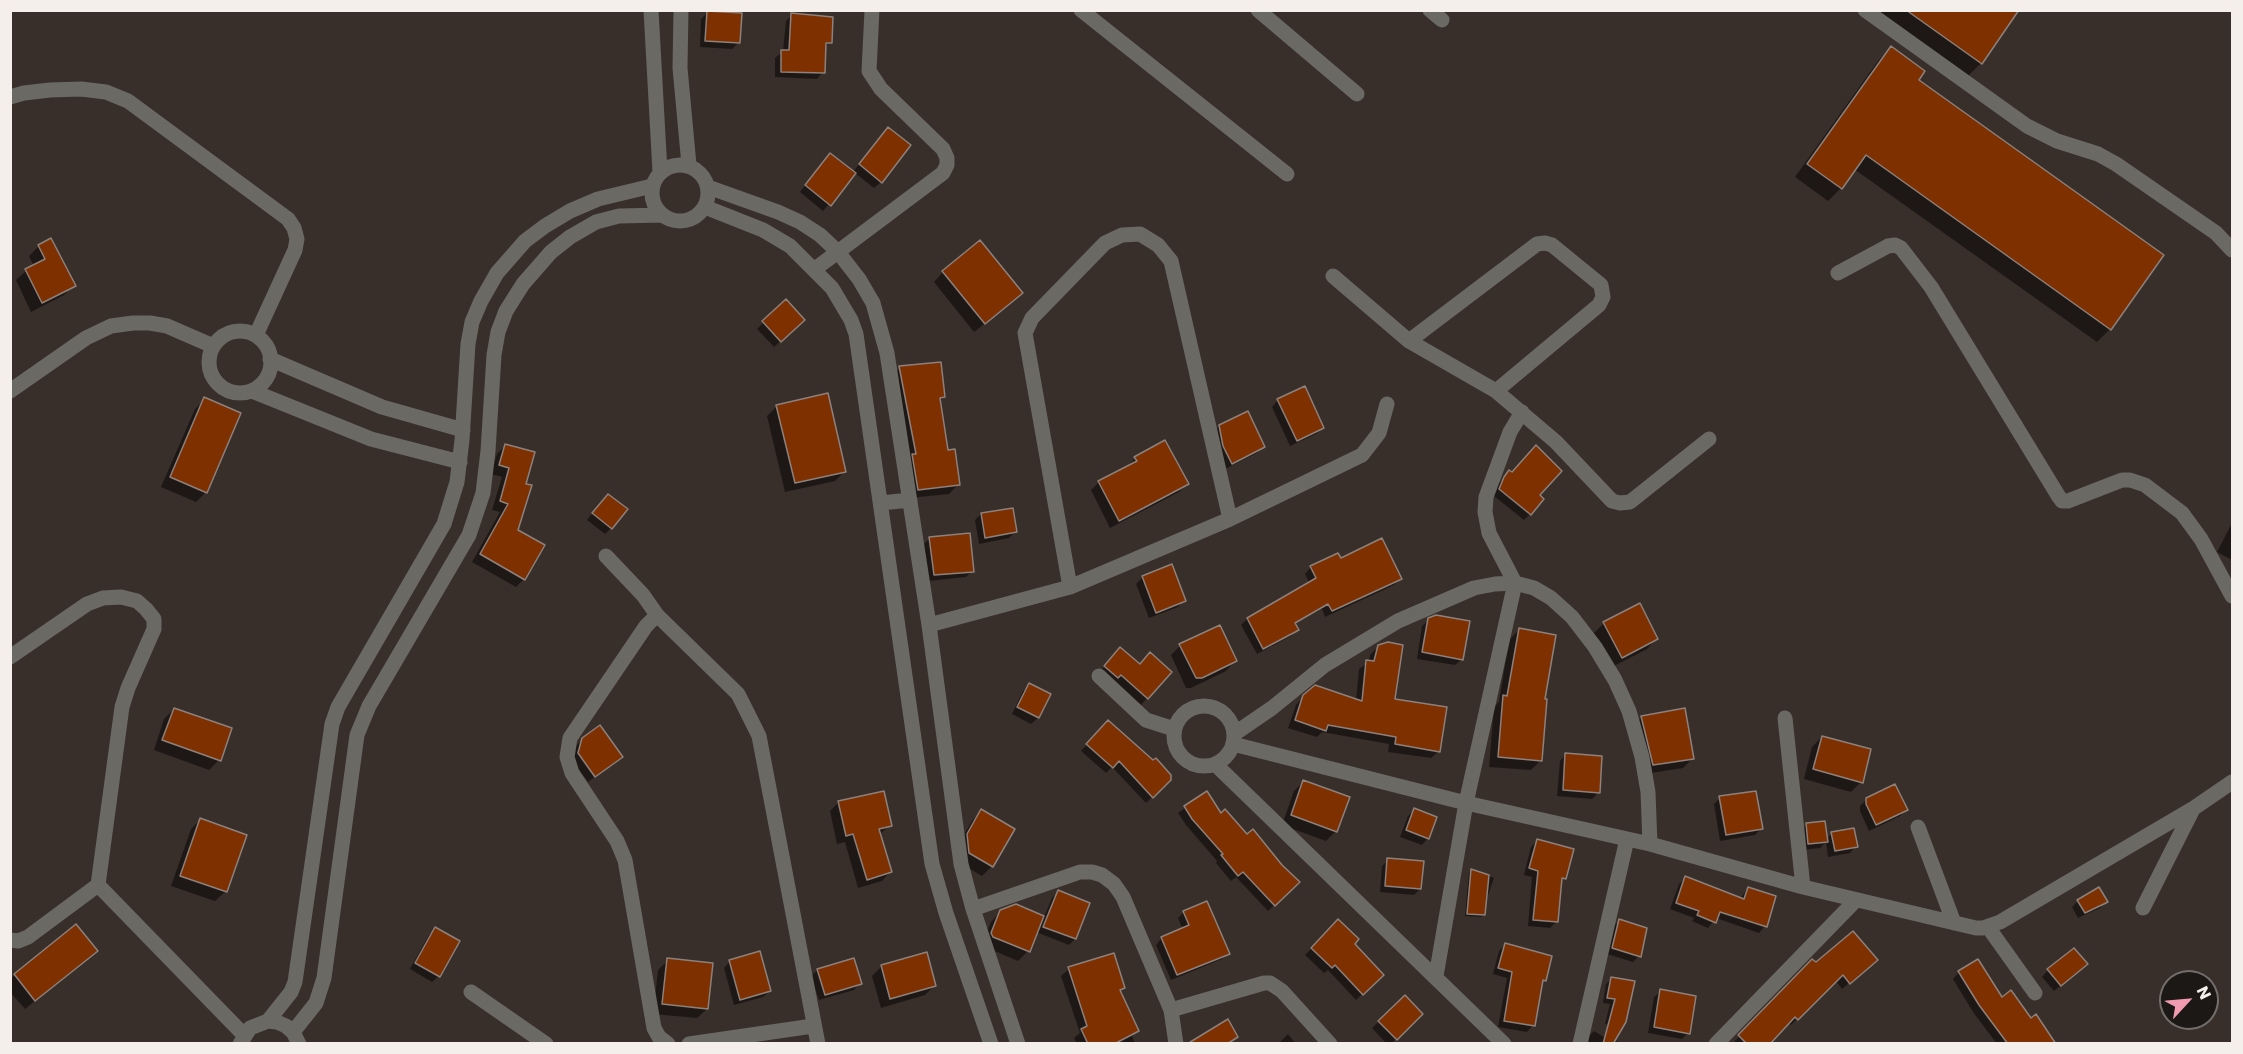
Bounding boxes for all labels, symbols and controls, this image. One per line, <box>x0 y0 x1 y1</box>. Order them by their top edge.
north arrow <box>2159 970 2219 1030</box>
text: N <box>2191 982 2217 1003</box>

